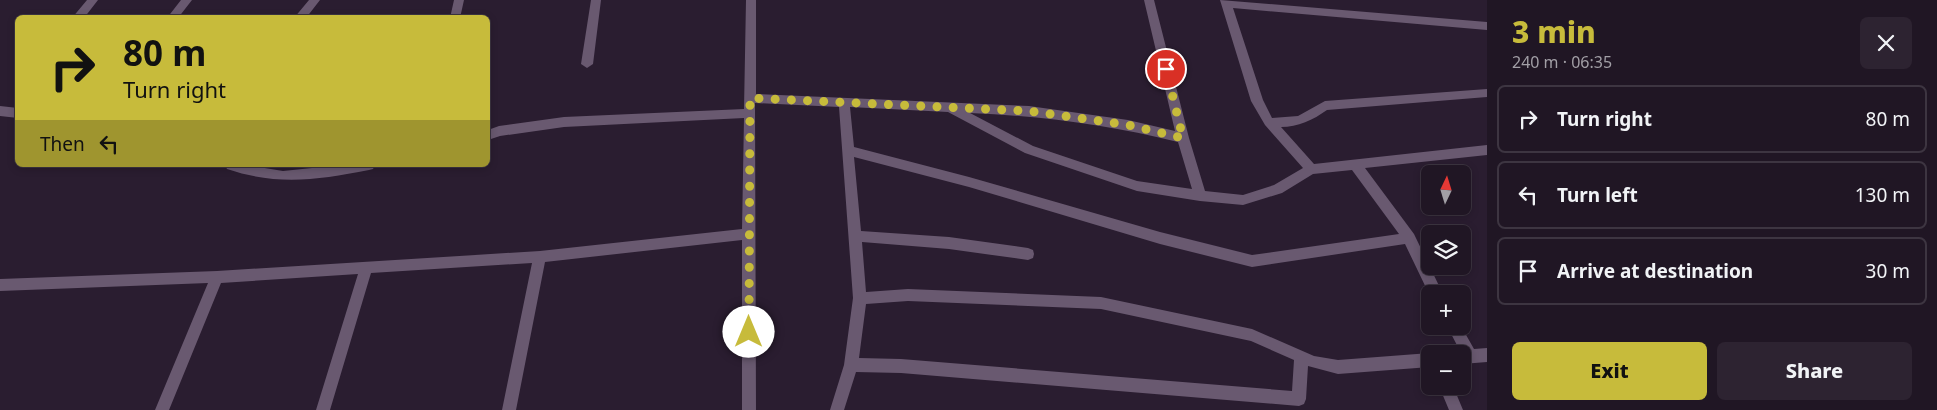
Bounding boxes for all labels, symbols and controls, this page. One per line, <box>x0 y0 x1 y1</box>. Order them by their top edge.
text: 3 min <box>1512 11 1596 52</box>
button: close <box>1860 17 1912 69</box>
text: 80 m <box>123 29 206 76</box>
icon: right <box>40 35 105 100</box>
pin <box>1145 48 1187 90</box>
text: 240 m · 06:35 <box>1512 51 1612 73</box>
icon: arrive <box>1152 55 1180 83</box>
text: Turn right <box>123 74 226 104</box>
icon: right <box>1514 105 1542 133</box>
text: Turn right <box>1557 106 1652 132</box>
text: 80 m <box>1866 106 1910 132</box>
icon: left <box>95 130 123 158</box>
text: Then <box>40 131 85 157</box>
north arrow <box>1421 165 1471 215</box>
map controls <box>1421 165 1471 395</box>
icon: left <box>1514 181 1542 209</box>
text: Turn left <box>1557 182 1638 208</box>
text: 130 m <box>1855 182 1910 208</box>
button: layers <box>1421 225 1471 275</box>
icon: arrive <box>1514 257 1542 285</box>
text: Arrive at destination <box>1557 258 1753 284</box>
text: 30 m <box>1866 258 1910 284</box>
button: + <box>1421 285 1471 335</box>
position arrow <box>722 305 774 357</box>
button: Exit <box>1512 342 1707 400</box>
button: Share <box>1717 342 1912 400</box>
button: − <box>1421 345 1471 395</box>

